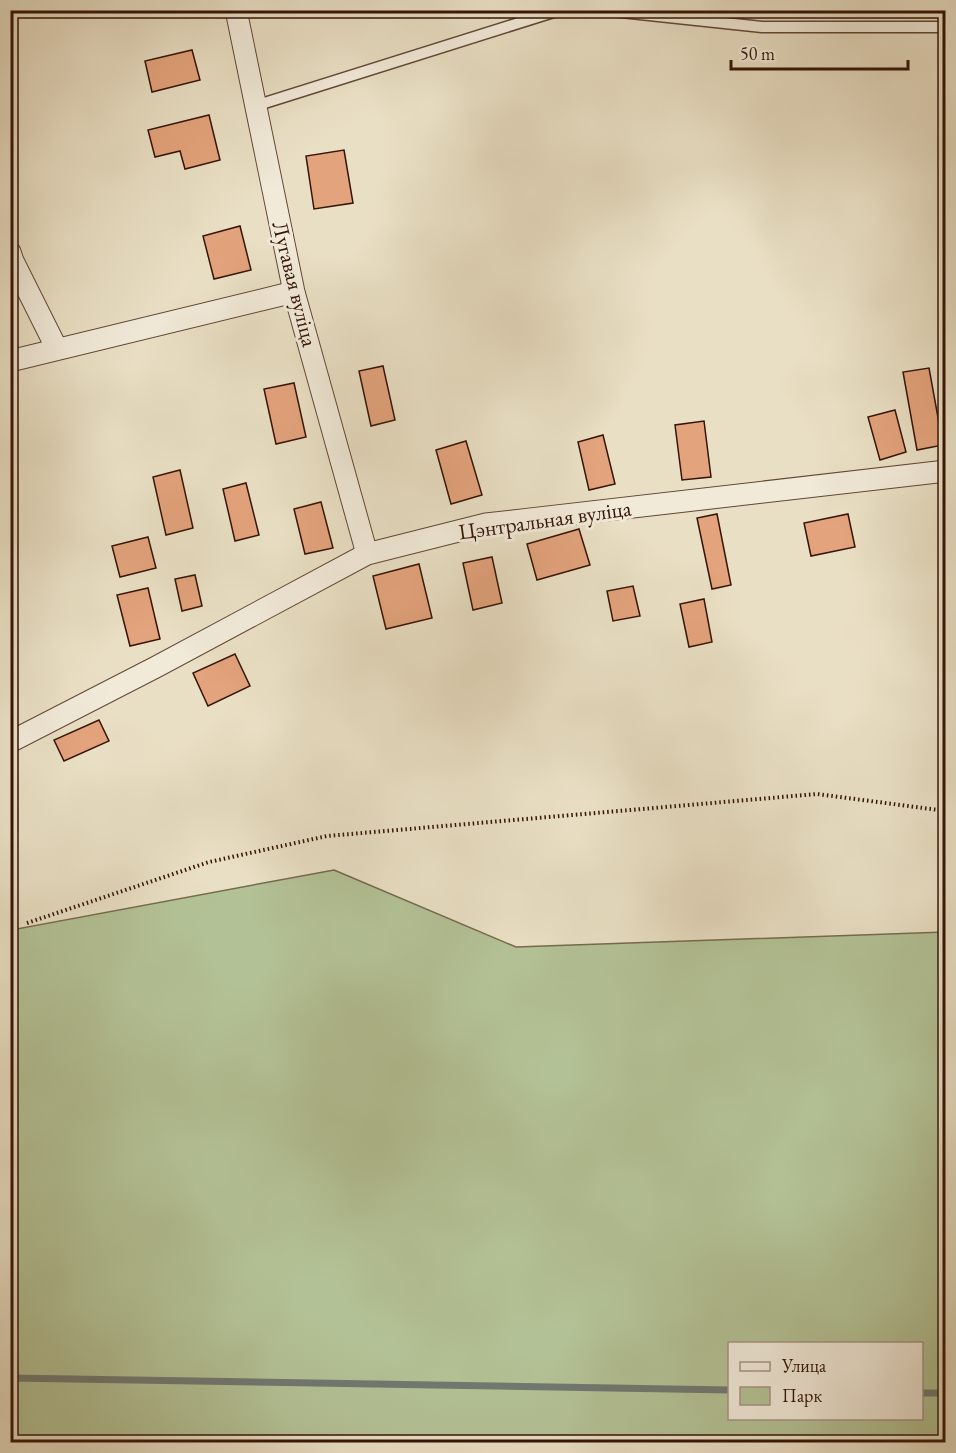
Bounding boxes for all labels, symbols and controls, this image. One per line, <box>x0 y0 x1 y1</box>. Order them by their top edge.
scale bar <box>731 33 908 71</box>
text: 50 m <box>740 42 775 65</box>
street label: Лугавая вуліца <box>265 218 325 350</box>
street label: Цэнтральная вуліца <box>457 493 633 546</box>
legend <box>728 1342 923 1420</box>
text: Улица <box>781 1354 827 1377</box>
text: Парк <box>782 1384 822 1407</box>

